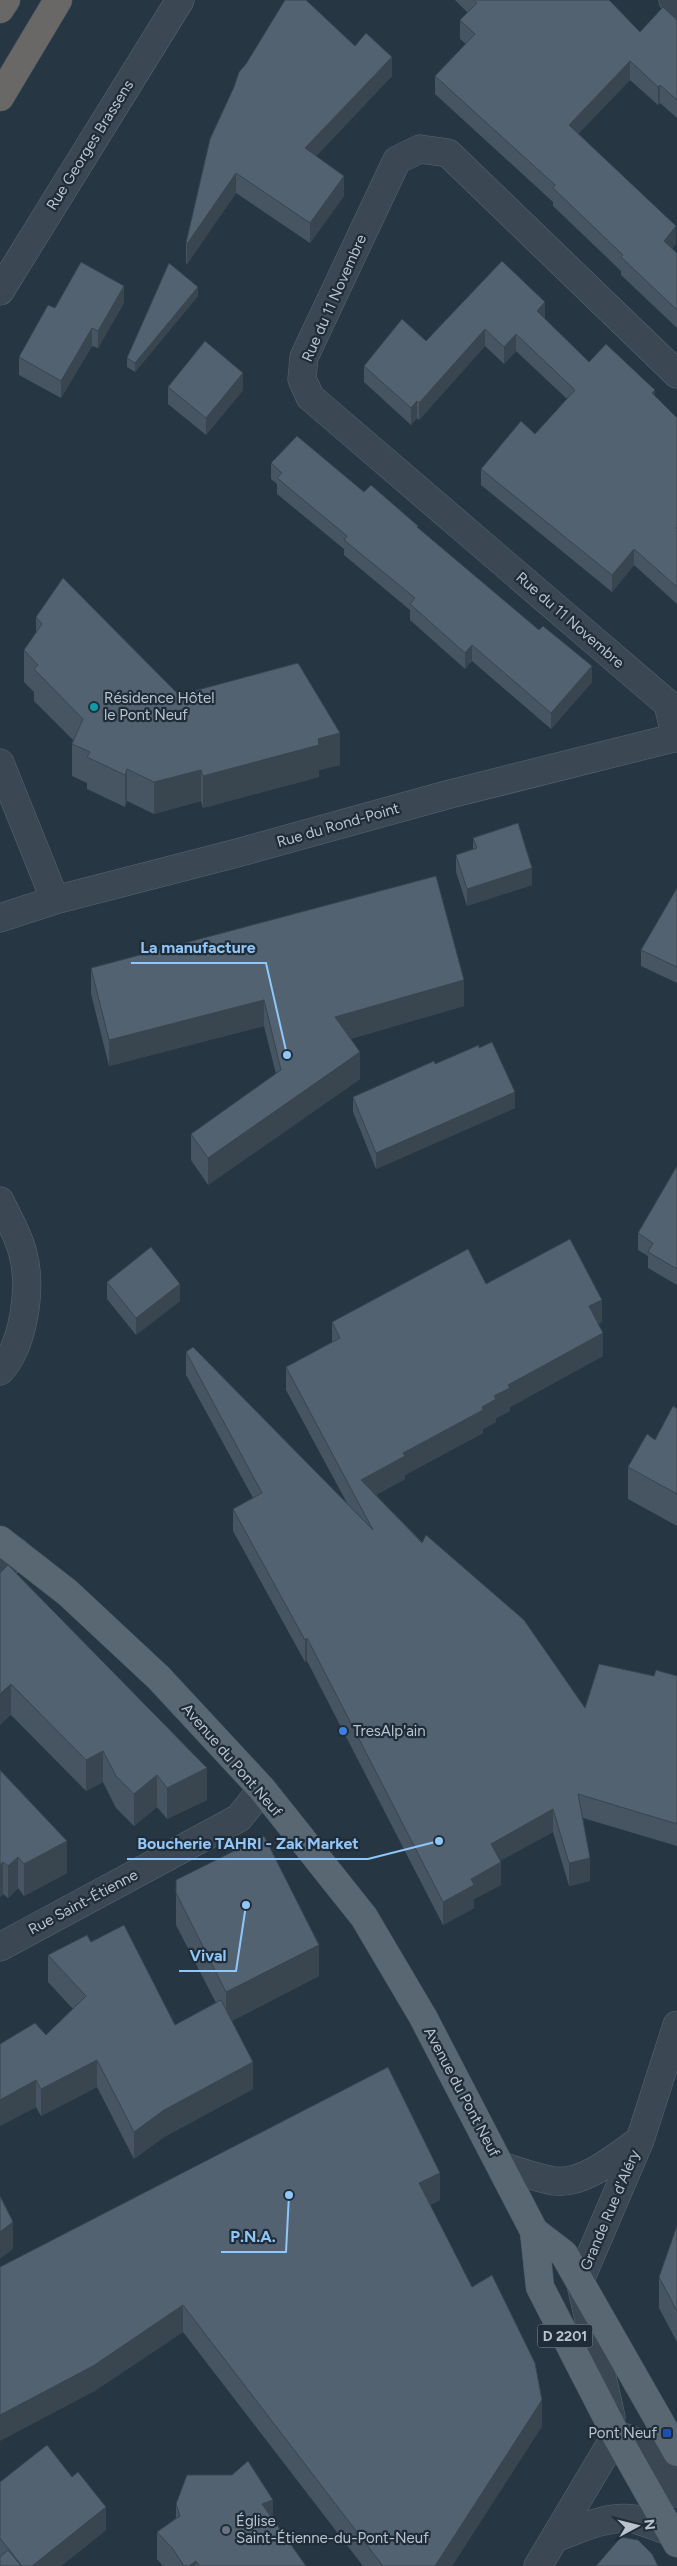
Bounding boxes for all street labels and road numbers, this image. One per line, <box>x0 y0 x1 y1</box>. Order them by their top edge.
street label: Rue Georges Brassens <box>43 77 137 213</box>
street label: Rue du 11 Novembre <box>298 232 370 364</box>
street label: Rue du 11 Novembre <box>512 568 628 672</box>
street label: Rue du Rond-Point <box>275 799 402 851</box>
street label: Avenue du Pont Neuf <box>178 1700 286 1821</box>
street label: Rue Saint-Étienne <box>25 1866 141 1938</box>
street label: Avenue du Pont Neuf <box>420 2024 504 2160</box>
street label: Grande Rue d'Aléry <box>576 2147 644 2273</box>
road number: D 2201 <box>538 2324 592 2348</box>

